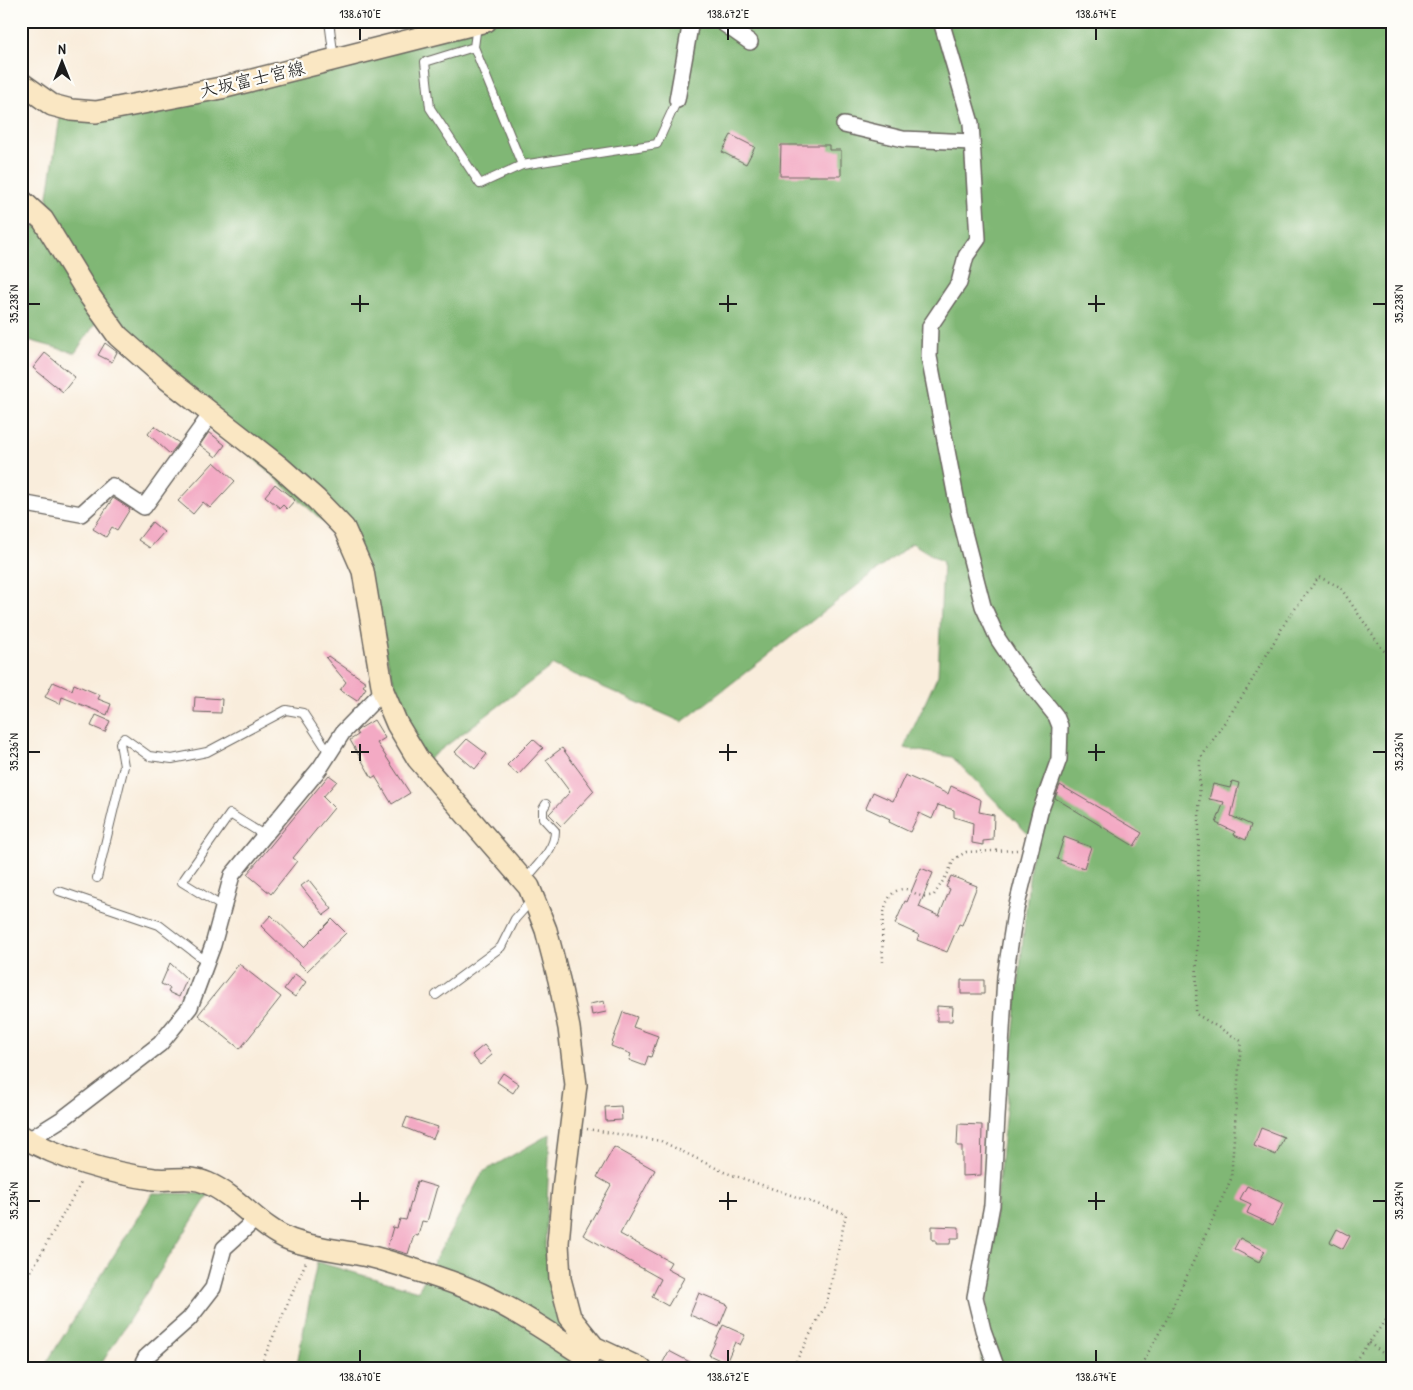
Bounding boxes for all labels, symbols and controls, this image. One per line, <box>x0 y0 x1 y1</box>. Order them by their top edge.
text: 138.670°E <box>339 5 382 22</box>
text: 138.672°E <box>707 5 750 22</box>
text: 138.674°E <box>1076 5 1117 22</box>
north arrow <box>38 38 88 88</box>
text: N <box>58 39 66 58</box>
street label: 大坂富士宮線 <box>197 55 307 103</box>
text: 35.238°N <box>5 285 22 323</box>
text: 35.238°N <box>1390 285 1407 323</box>
text: 35.236°N <box>5 733 22 771</box>
text: 35.236°N <box>1390 733 1407 771</box>
text: 35.234°N <box>5 1182 22 1220</box>
text: 35.234°N <box>1390 1182 1407 1220</box>
text: 138.670°E <box>339 1368 382 1385</box>
text: 138.672°E <box>707 1368 750 1385</box>
text: 138.674°E <box>1076 1368 1117 1385</box>

